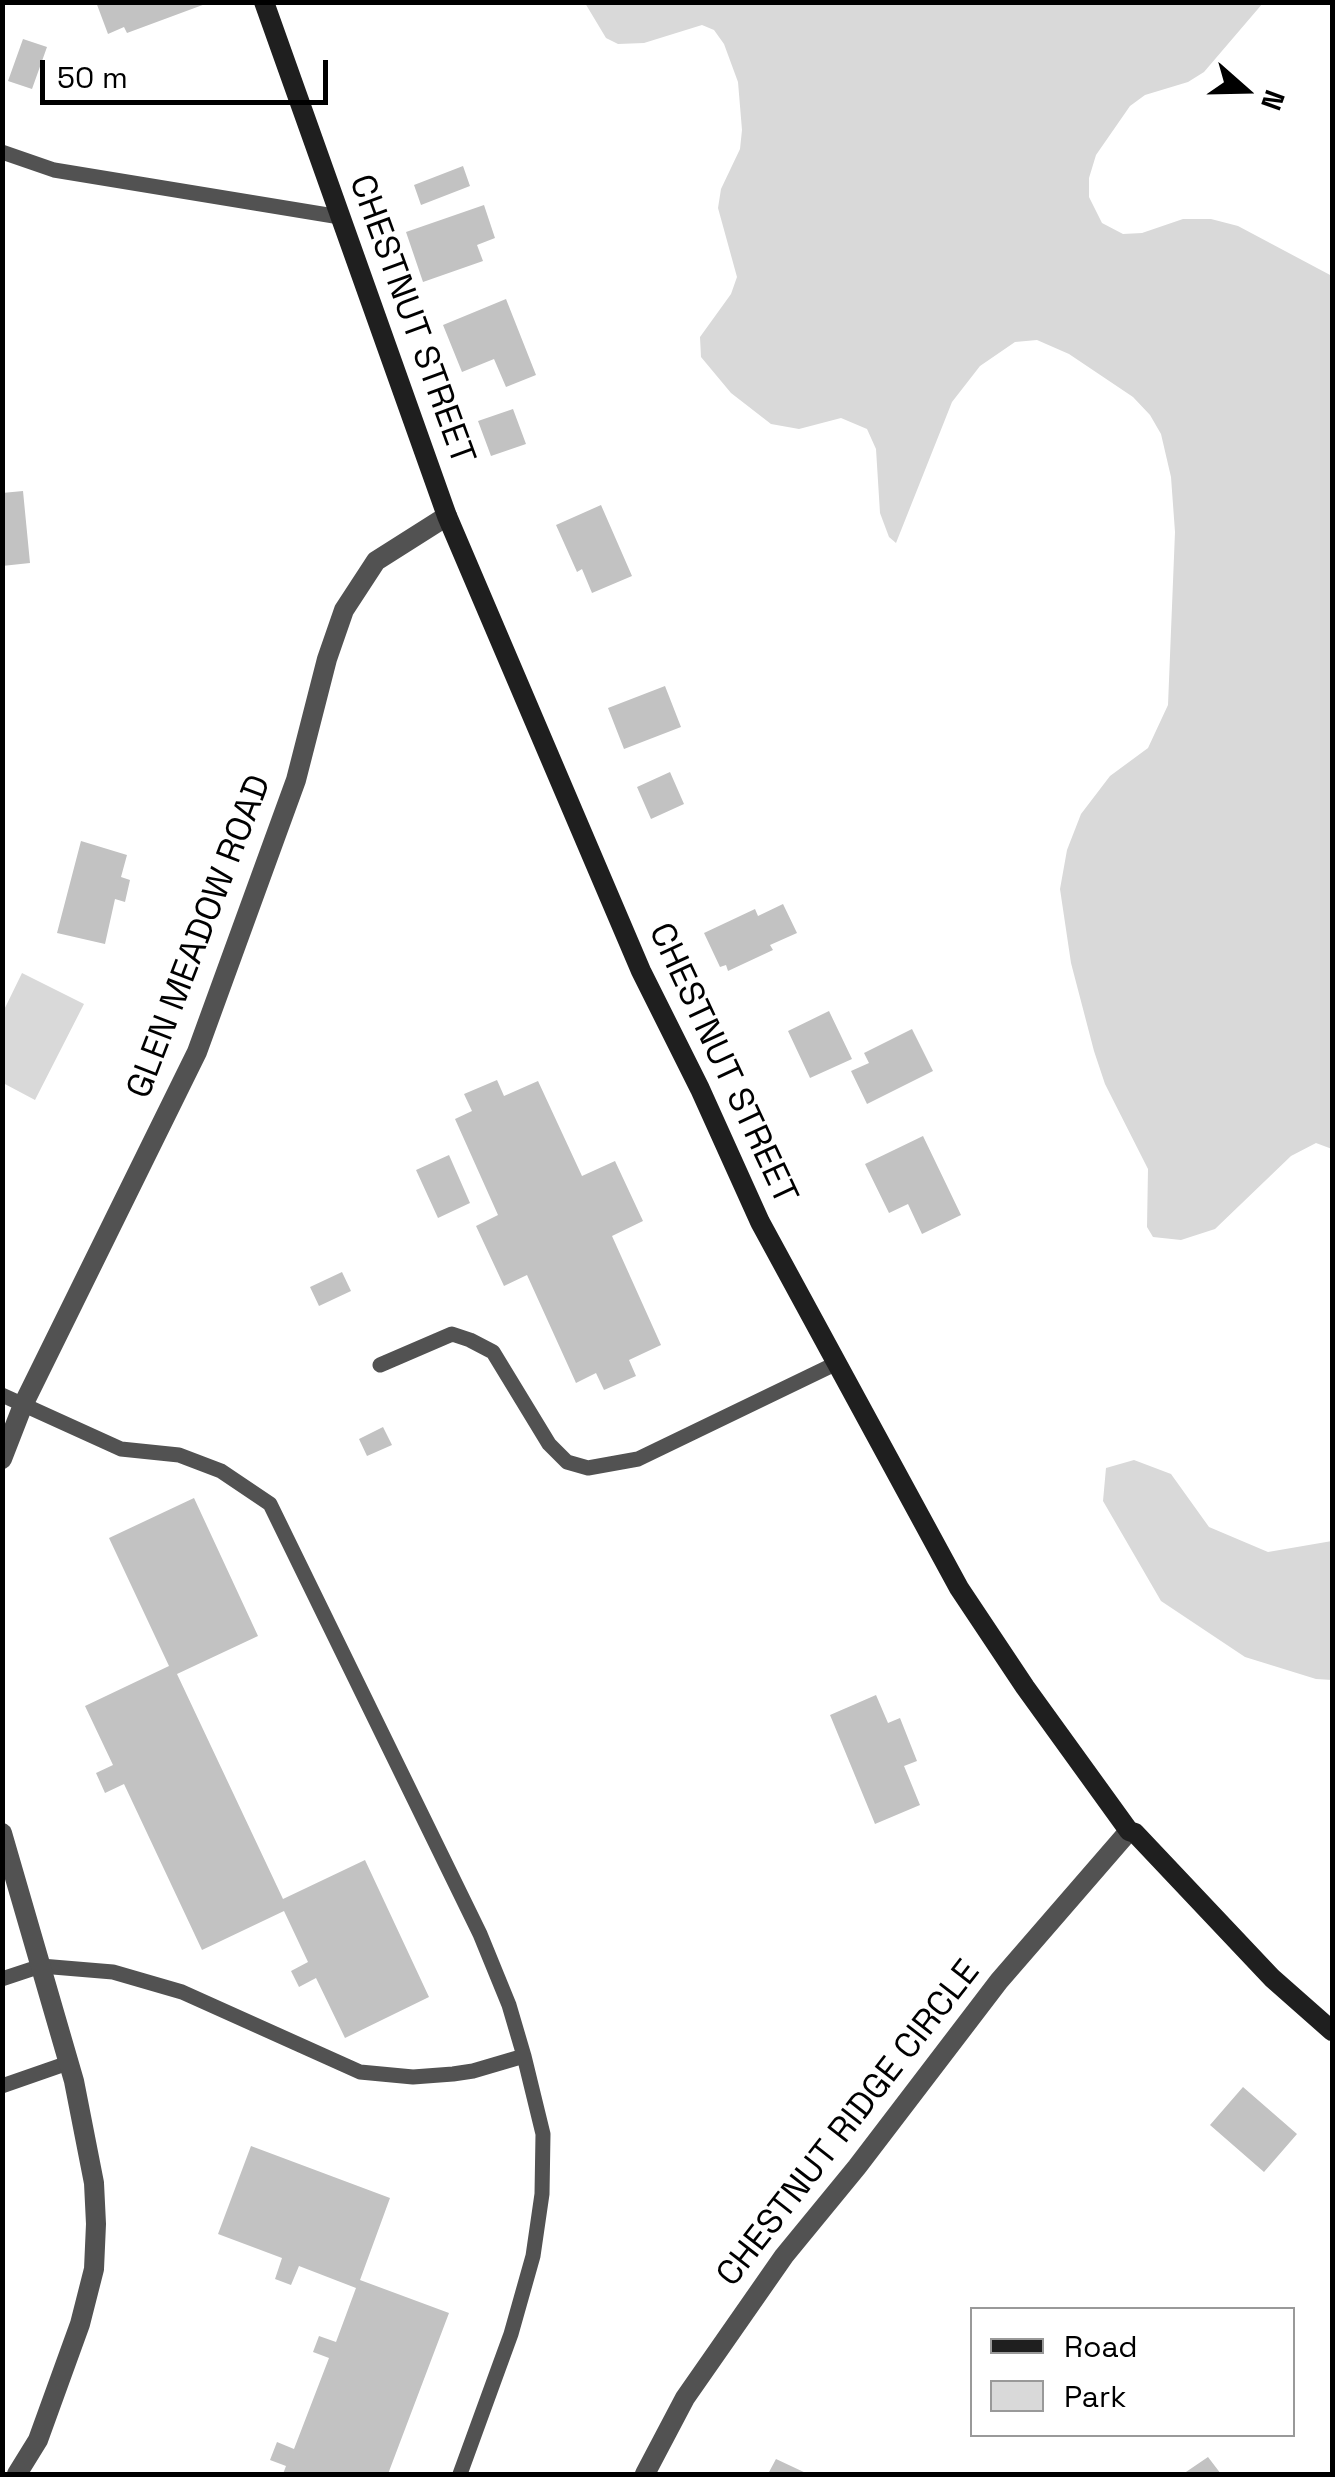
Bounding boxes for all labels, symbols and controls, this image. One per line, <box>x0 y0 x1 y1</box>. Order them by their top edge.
scale bar <box>45 40 332 102</box>
north arrow <box>1195 40 1295 140</box>
text: 50 m <box>57 58 128 97</box>
text: N <box>1253 85 1293 115</box>
street label: CHESTNUT STREET <box>339 169 483 471</box>
street label: GLEN MEADOW ROAD <box>119 770 281 1104</box>
street label: CHESTNUT STREET <box>638 917 806 1211</box>
street label: CHESTNUT RIDGE CIRCLE <box>709 1953 989 2295</box>
legend <box>970 2307 1295 2437</box>
text: Road <box>1064 2327 1138 2366</box>
text: Park <box>1064 2377 1126 2416</box>

